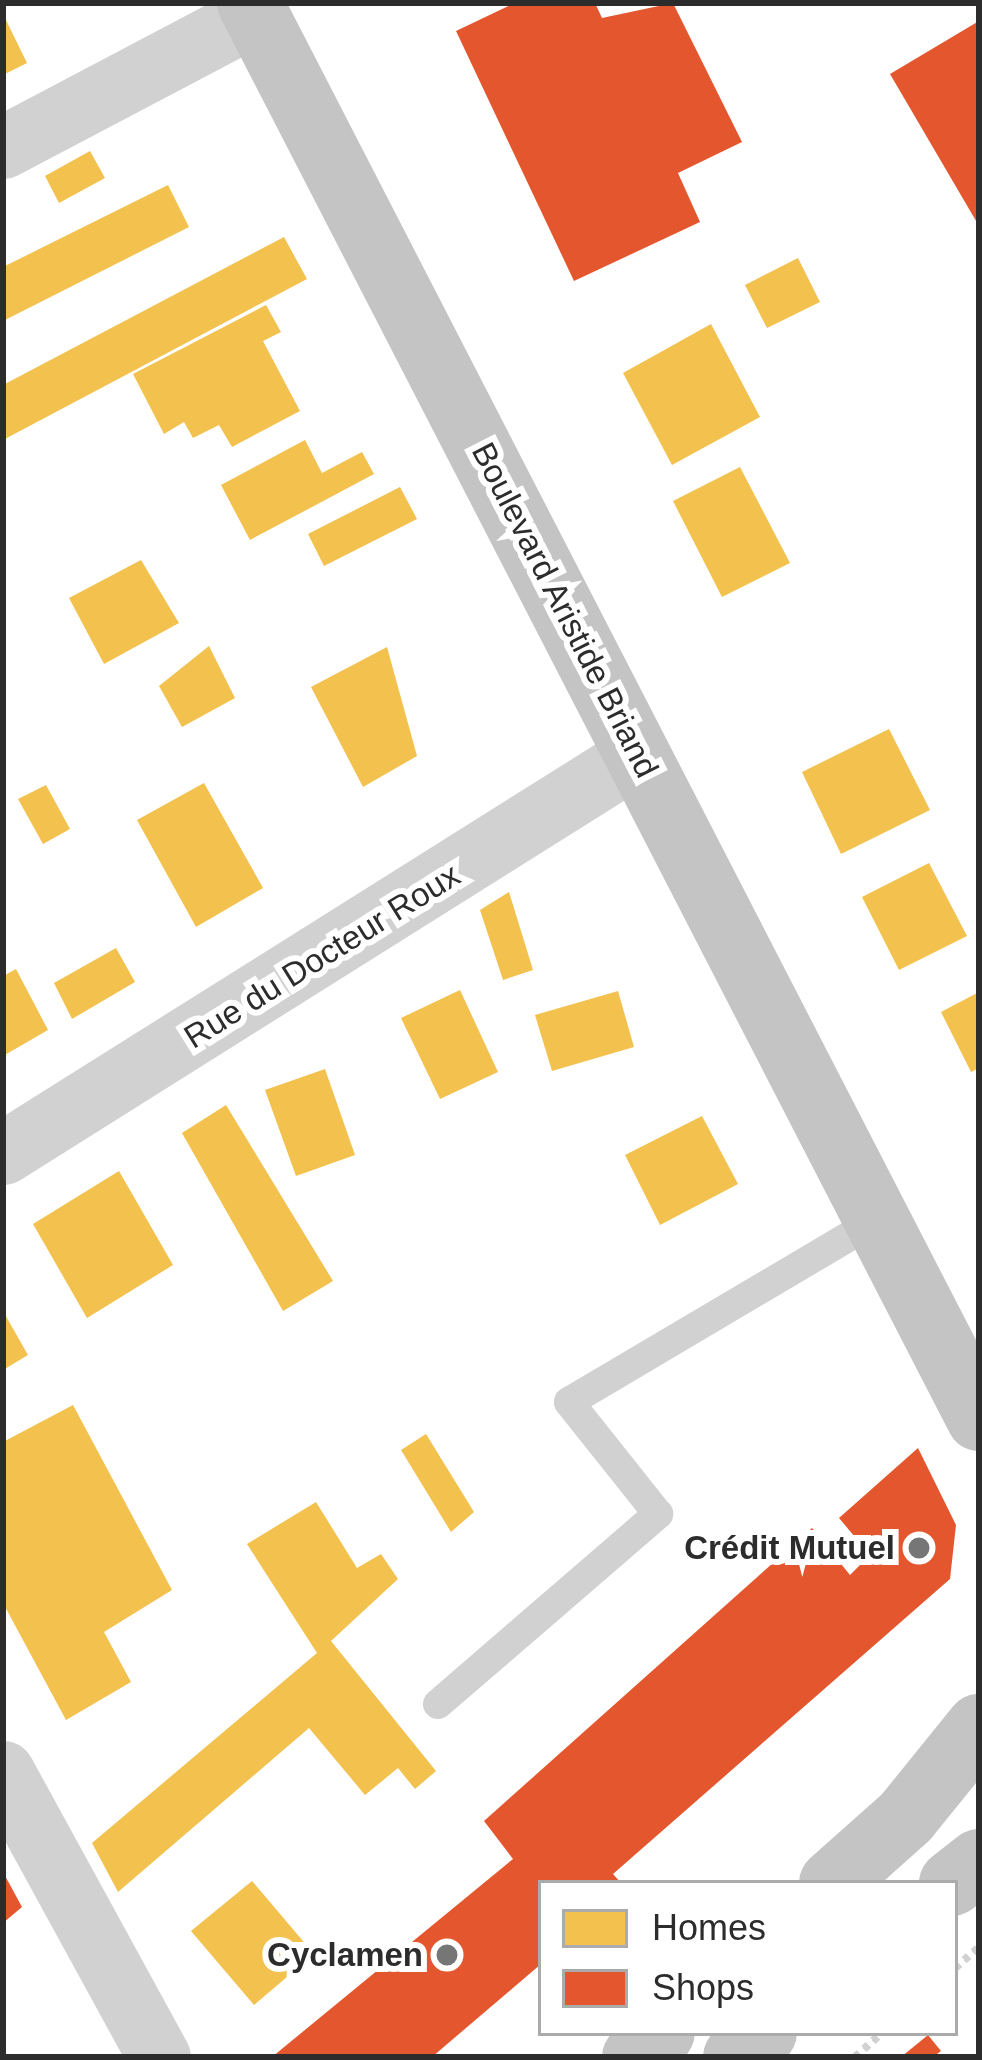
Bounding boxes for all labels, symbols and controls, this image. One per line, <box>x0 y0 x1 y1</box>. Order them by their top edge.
street label: Boulevard Aristide Briand <box>463 435 667 785</box>
street label: Rue du Docteur Roux <box>177 855 467 1057</box>
place label: Crédit Mutuel <box>684 1528 895 1568</box>
marker: Crédit Mutuel <box>906 1535 932 1561</box>
legend <box>538 1880 958 2036</box>
text: Homes <box>652 1907 766 1948</box>
place label: Cyclamen <box>267 1935 423 1975</box>
marker: Cyclamen <box>434 1942 460 1968</box>
text: Shops <box>652 1967 754 2008</box>

